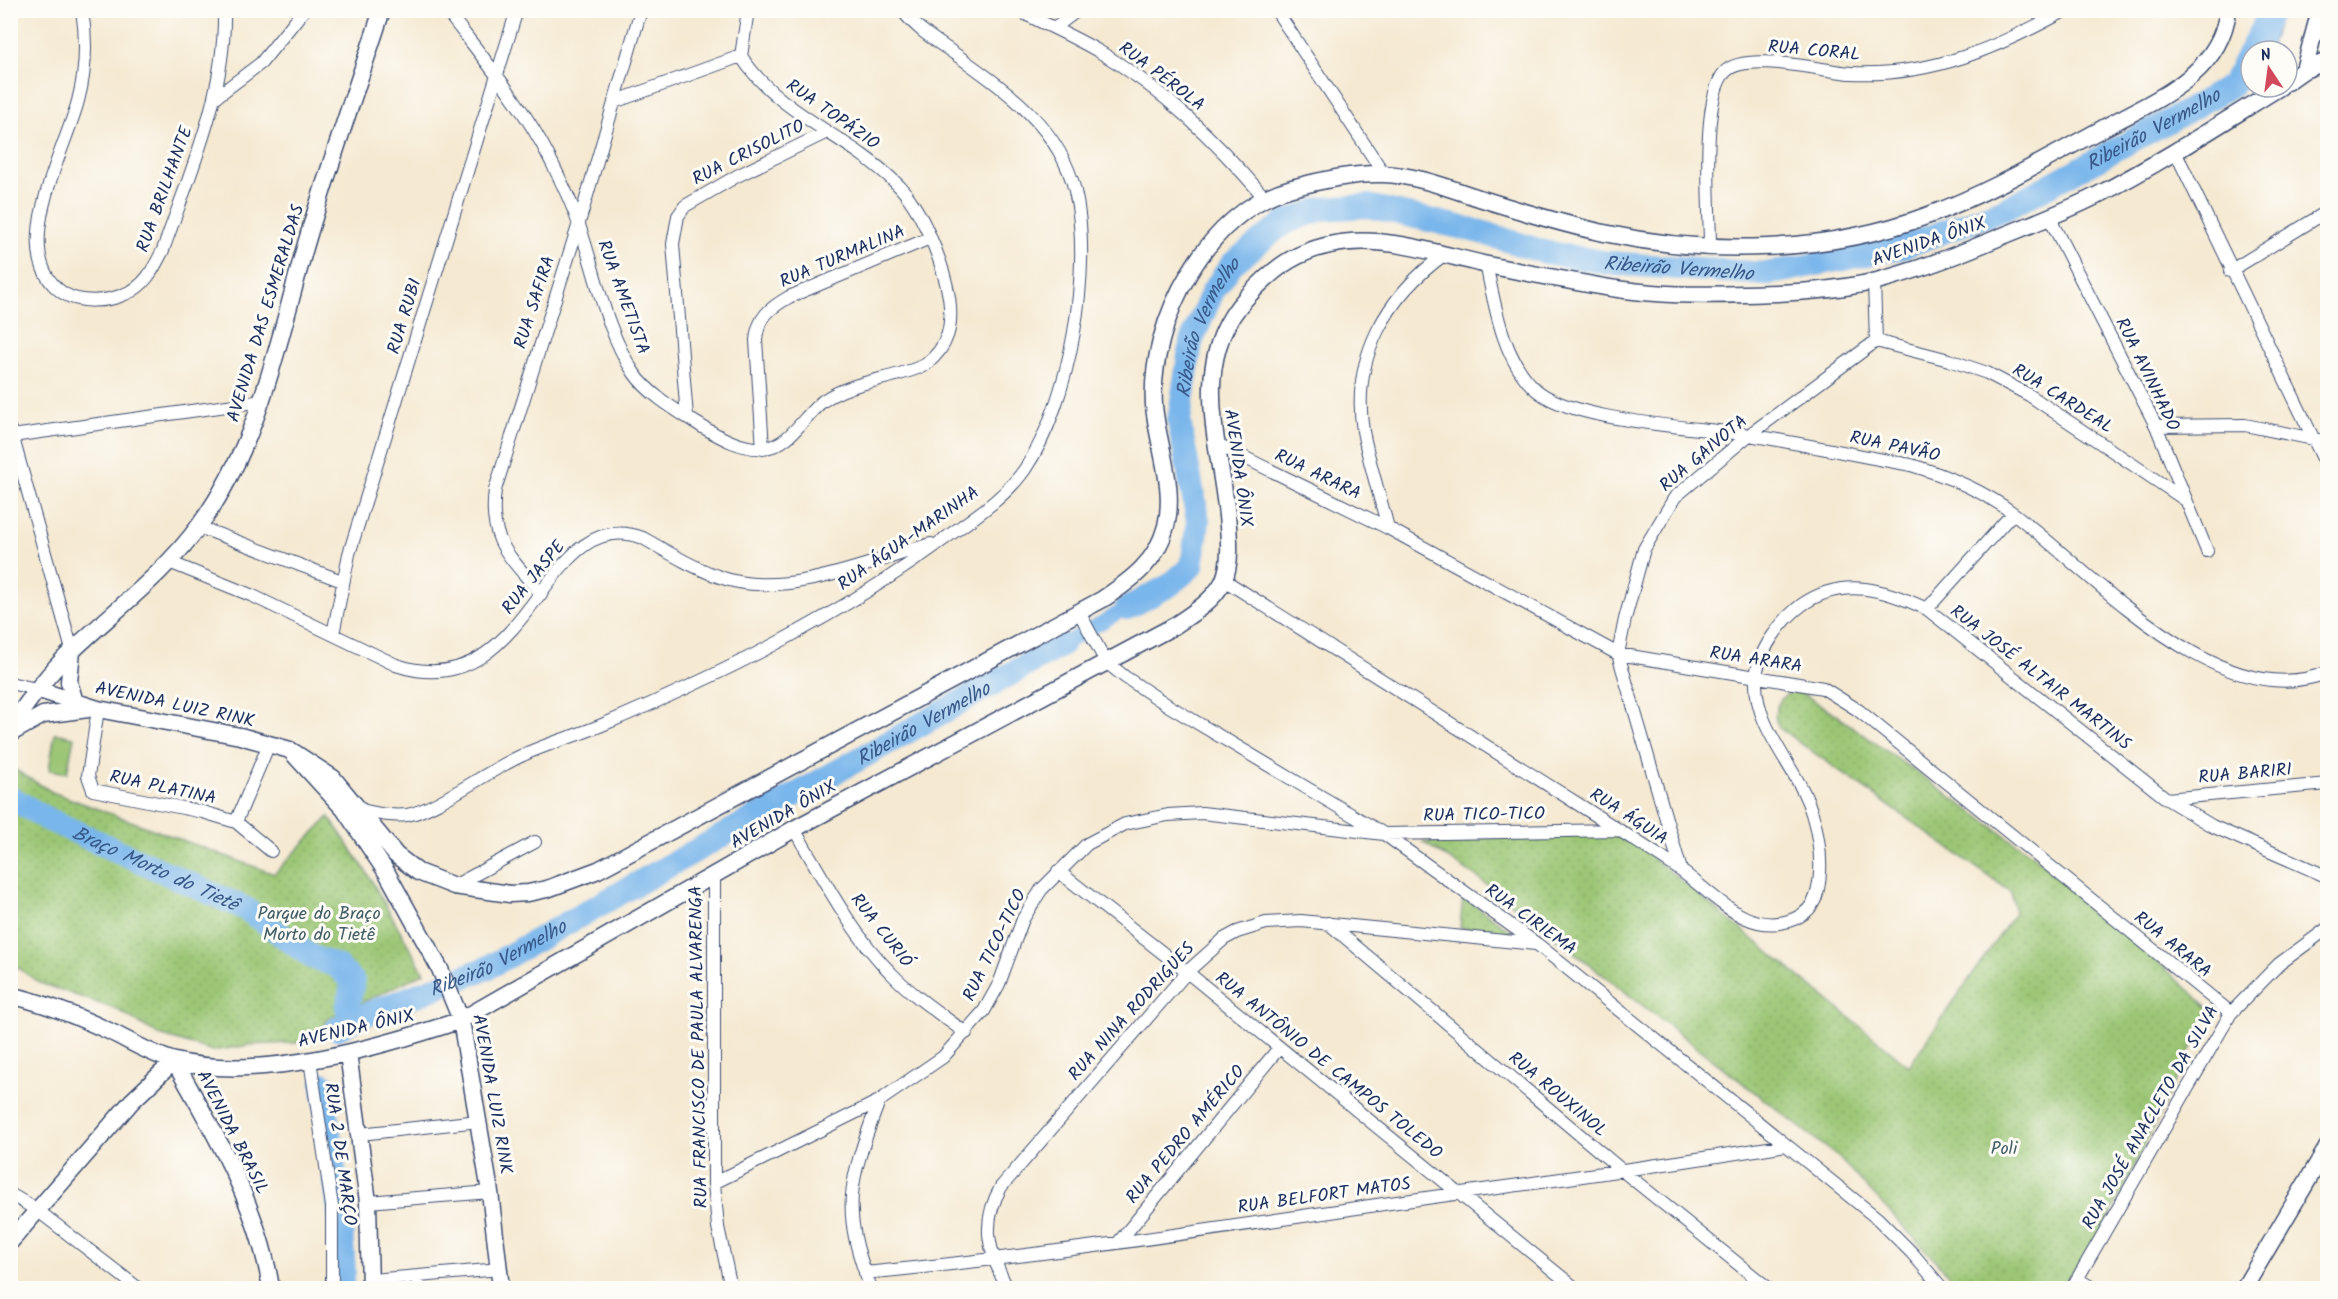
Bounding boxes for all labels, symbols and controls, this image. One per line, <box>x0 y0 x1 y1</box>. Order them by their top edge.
street label: RUA CORAL <box>1767 33 1861 70</box>
street label: RUA PÉROLA <box>1112 35 1211 120</box>
north arrow <box>2239 39 2299 99</box>
text: N <box>2258 43 2274 69</box>
street label: RUA TOPÁZIO <box>779 72 885 158</box>
water label: Ribeirão Vermelho <box>2080 80 2229 181</box>
street label: RUA CRISOLITO <box>687 113 810 194</box>
street label: RUA BRILHANTE <box>129 122 202 257</box>
street label: AVENIDA DAS ESMERALDAS <box>220 201 313 426</box>
street label: AVENIDA ÔNIX <box>1869 209 1991 275</box>
street label: RUA TURMALINA <box>775 218 910 297</box>
street label: RUA AMETISTA <box>588 236 657 359</box>
water label: Ribeirão Vermelho <box>1169 248 1249 400</box>
water label: Ribeirão Vermelho <box>1603 249 1756 291</box>
street label: RUA SAFIRA <box>507 252 564 353</box>
street label: RUA RUBI <box>380 275 431 358</box>
street label: RUA AVINHADO <box>2107 313 2187 436</box>
street label: RUA CARDEAL <box>2006 357 2118 442</box>
street label: AVENIDA ÔNIX <box>1215 407 1260 530</box>
street label: RUA GAIVOTA <box>1653 408 1755 500</box>
street label: RUA PAVÃO <box>1847 424 1943 471</box>
street label: RUA ARARA <box>1269 442 1366 509</box>
street label: RUA ÁGUA-MARINHA <box>832 479 986 599</box>
street label: RUA JASPE <box>495 534 574 622</box>
street label: RUA JOSÉ ALTAIR MARTINS <box>1943 598 2137 759</box>
street label: RUA ARARA <box>1707 639 1804 682</box>
water label: Ribeirão Vermelho <box>851 673 999 776</box>
street label: AVENIDA LUIZ RINK <box>92 674 257 737</box>
street label: RUA BARIRI <box>2197 756 2293 793</box>
street label: RUA PLATINA <box>107 763 219 814</box>
street label: AVENIDA ÔNIX <box>725 773 843 858</box>
street label: RUA ÁGUIA <box>1583 781 1673 854</box>
street label: RUA TICO-TICO <box>1423 800 1545 831</box>
water label: Braço Morto do Tietê <box>66 818 246 923</box>
street label: RUA CIRIEMA <box>1478 877 1582 964</box>
street label: RUA FRANCISCO DE PAULA ALVARENGA <box>682 885 717 1209</box>
street label: RUA TICO-TICO <box>956 885 1035 1007</box>
street label: RUA CURIÓ <box>842 887 920 975</box>
park label: Parque do Braço Morto do Tietê <box>257 900 381 950</box>
street label: RUA ARARA <box>2127 905 2217 986</box>
water label: Ribeirão Vermelho <box>425 911 575 1007</box>
street label: RUA NINA RODRIGUES <box>1062 936 1203 1088</box>
street label: RUA ANTÔNIO DE CAMPOS TOLEDO <box>1208 965 1448 1167</box>
street label: RUA JOSÉ ANACLETO DA SILVA <box>2075 1000 2228 1235</box>
street label: AVENIDA ÔNIX <box>295 1002 418 1057</box>
street label: AVENIDA LUIZ RINK <box>463 1012 520 1177</box>
street label: RUA ROUXINOL <box>1501 1045 1613 1145</box>
street label: RUA PEDRO AMÉRICO <box>1119 1059 1253 1211</box>
street label: AVENIDA BRASIL <box>188 1065 276 1200</box>
street label: RUA 2 DE MARÇO <box>315 1081 364 1228</box>
park label: Poli <box>1991 1135 2018 1164</box>
street label: RUA BELFORT MATOS <box>1236 1170 1413 1223</box>

